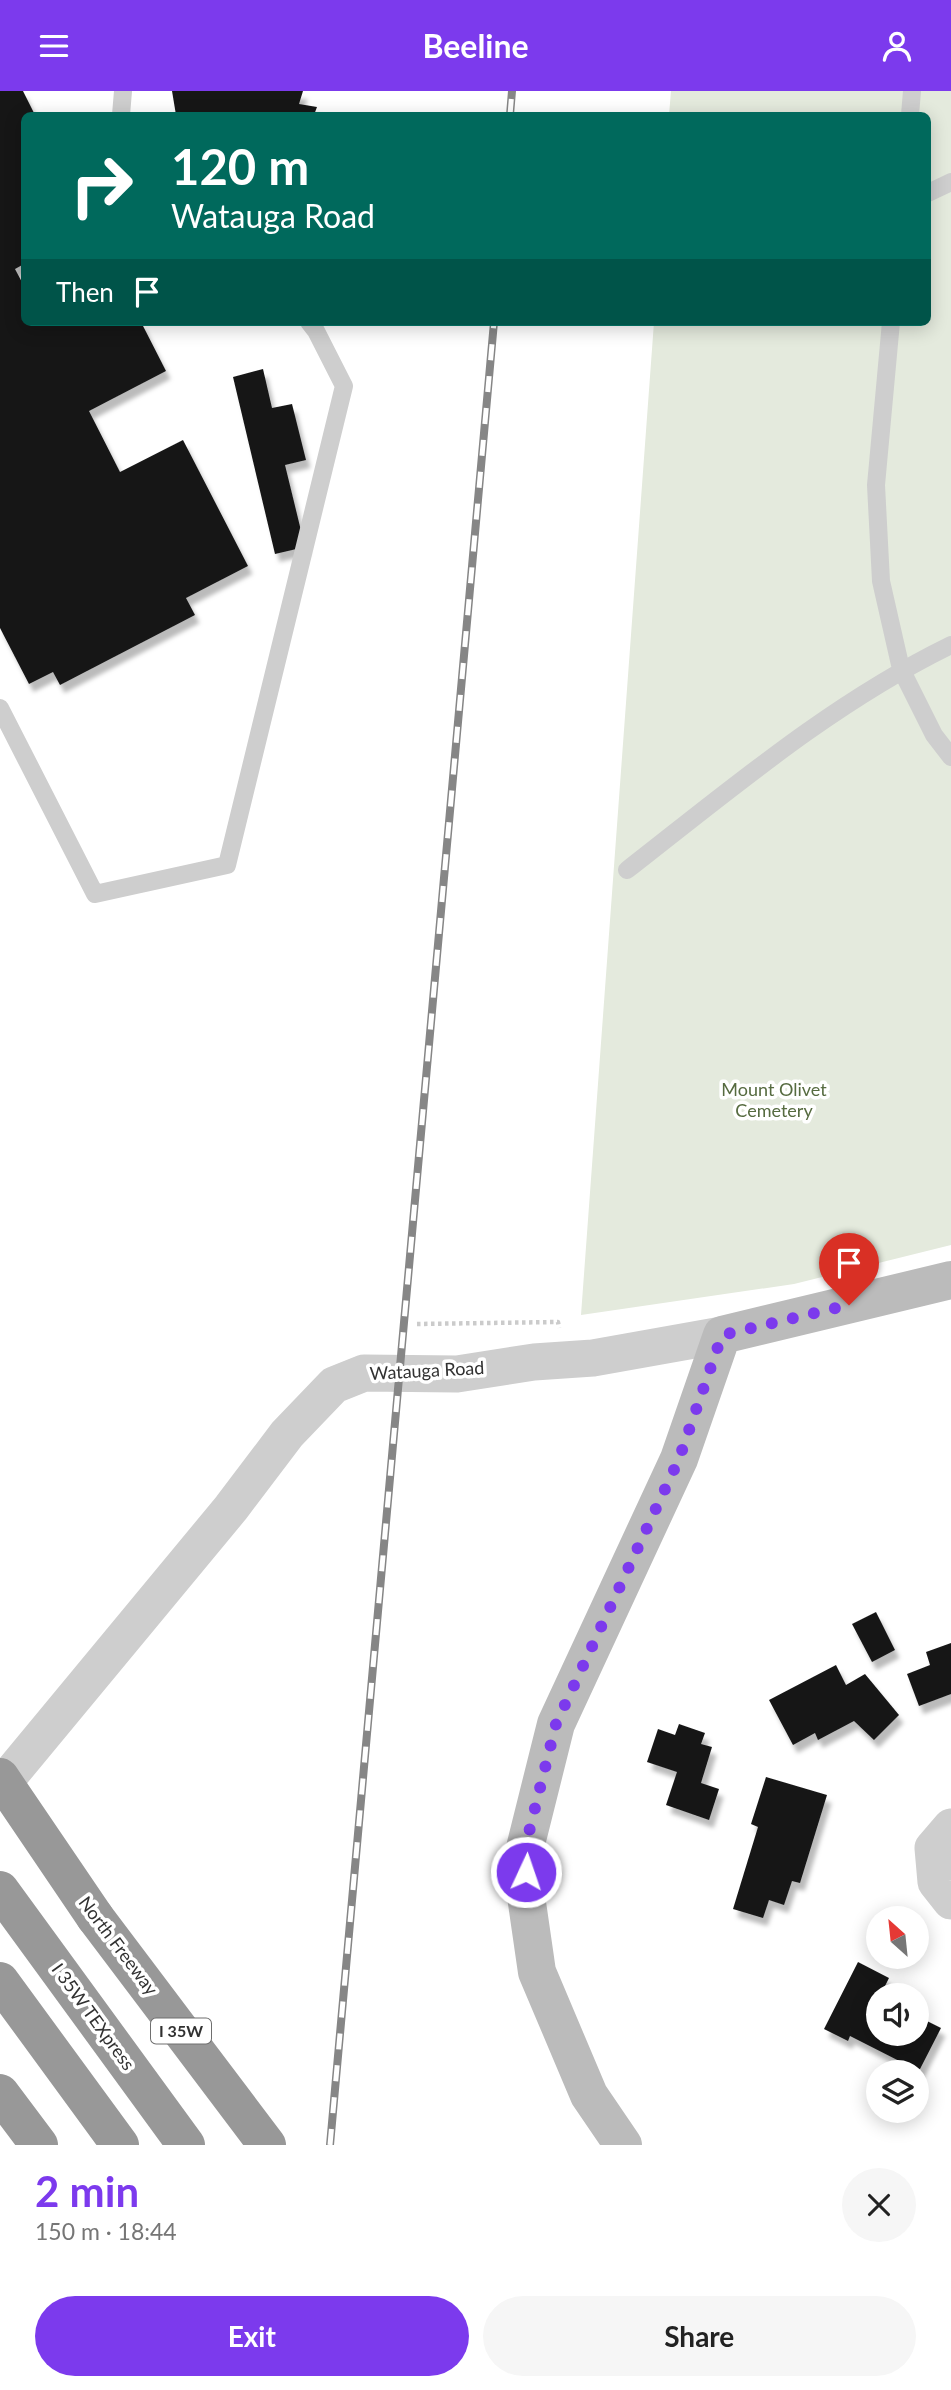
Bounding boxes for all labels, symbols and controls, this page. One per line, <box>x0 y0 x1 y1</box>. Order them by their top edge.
text: Beeline <box>422 26 529 65</box>
icon: menu <box>35 27 73 65</box>
icon: person <box>878 27 916 65</box>
text: 120 m <box>171 137 309 195</box>
icon: right <box>56 140 147 231</box>
text: Watauga Road <box>171 196 375 235</box>
icon: arrive <box>128 273 166 311</box>
text: Then <box>56 276 114 308</box>
park label: Mount Olivet Cemetery <box>721 1078 827 1121</box>
pin <box>819 1233 879 1305</box>
icon: arrive <box>830 1244 868 1282</box>
street label: Watauga Road <box>369 1356 485 1384</box>
position arrow <box>489 1835 563 1909</box>
street label: North Freeway <box>75 1892 163 2000</box>
north arrow <box>866 1906 929 1969</box>
map controls <box>866 1906 929 2123</box>
street label: I 35W TEXpress <box>48 1959 140 2074</box>
button: sound <box>866 1983 929 2046</box>
road number: I 35W <box>151 2019 211 2043</box>
button: layers <box>866 2060 929 2123</box>
text: 2 min <box>35 2166 139 2216</box>
button: close <box>842 2168 916 2242</box>
text: 150 m · 18:44 <box>35 2217 177 2245</box>
button: Exit <box>35 2296 469 2376</box>
button: Share <box>483 2296 916 2376</box>

